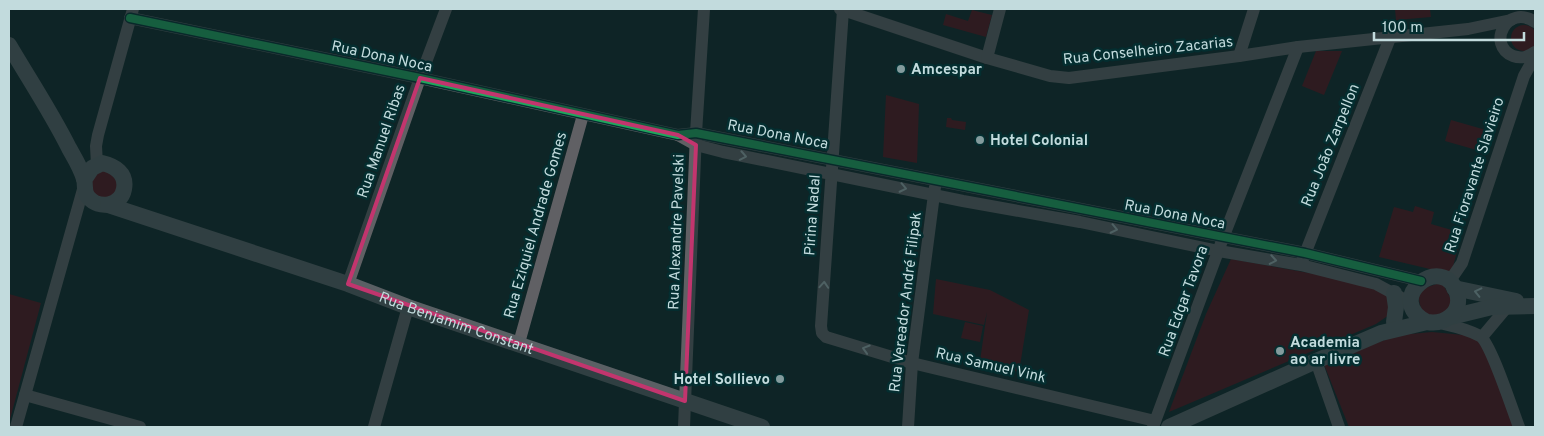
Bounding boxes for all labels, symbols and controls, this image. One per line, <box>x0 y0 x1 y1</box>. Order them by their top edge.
scale bar <box>1374 10 1524 42</box>
text: 100 m <box>1382 19 1423 38</box>
street label: Rua Conselheiro Zacarias <box>1062 33 1234 70</box>
street label: Rua Dona Noca <box>330 38 434 77</box>
place label: Amcespar <box>911 61 983 80</box>
marker: Amcespar <box>895 63 907 75</box>
street label: Rua João Zarpellon <box>1298 81 1365 210</box>
street label: Rua Manuel Ribas <box>354 82 411 201</box>
street label: Rua Fioravante Slavieiro <box>1441 95 1510 256</box>
street label: Rua Dona Noca <box>726 116 830 155</box>
street label: Rua Eziquiel Andrade Gomes <box>501 130 572 321</box>
place label: Hotel Colonial <box>990 132 1088 151</box>
marker: Hotel Colonial <box>974 134 986 146</box>
one-way arrow <box>739 150 748 160</box>
street label: Rua Alexandre Pavelski <box>665 154 690 310</box>
street label: Pirina Nadal <box>801 174 826 256</box>
one-way arrow <box>898 182 907 192</box>
street label: Rua Dona Noca <box>1123 196 1227 235</box>
street label: Rua Vereador André Filipak <box>886 211 927 393</box>
one-way arrow <box>1109 223 1118 233</box>
street label: Rua Edgar Tavora <box>1155 243 1213 360</box>
one-way arrow <box>1269 255 1277 265</box>
one-way arrow <box>818 280 829 288</box>
one-way arrow <box>1473 287 1482 298</box>
street label: Rua Benjamim Constant <box>376 289 536 360</box>
place label: Academia ao ar livre <box>1290 334 1360 370</box>
one-way arrow <box>863 345 871 355</box>
street label: Rua Samuel Vink <box>934 345 1048 388</box>
marker: Academia ao ar livre <box>1274 345 1286 357</box>
place label: Hotel Sollievo <box>673 371 770 390</box>
marker: Hotel Sollievo <box>774 373 786 385</box>

